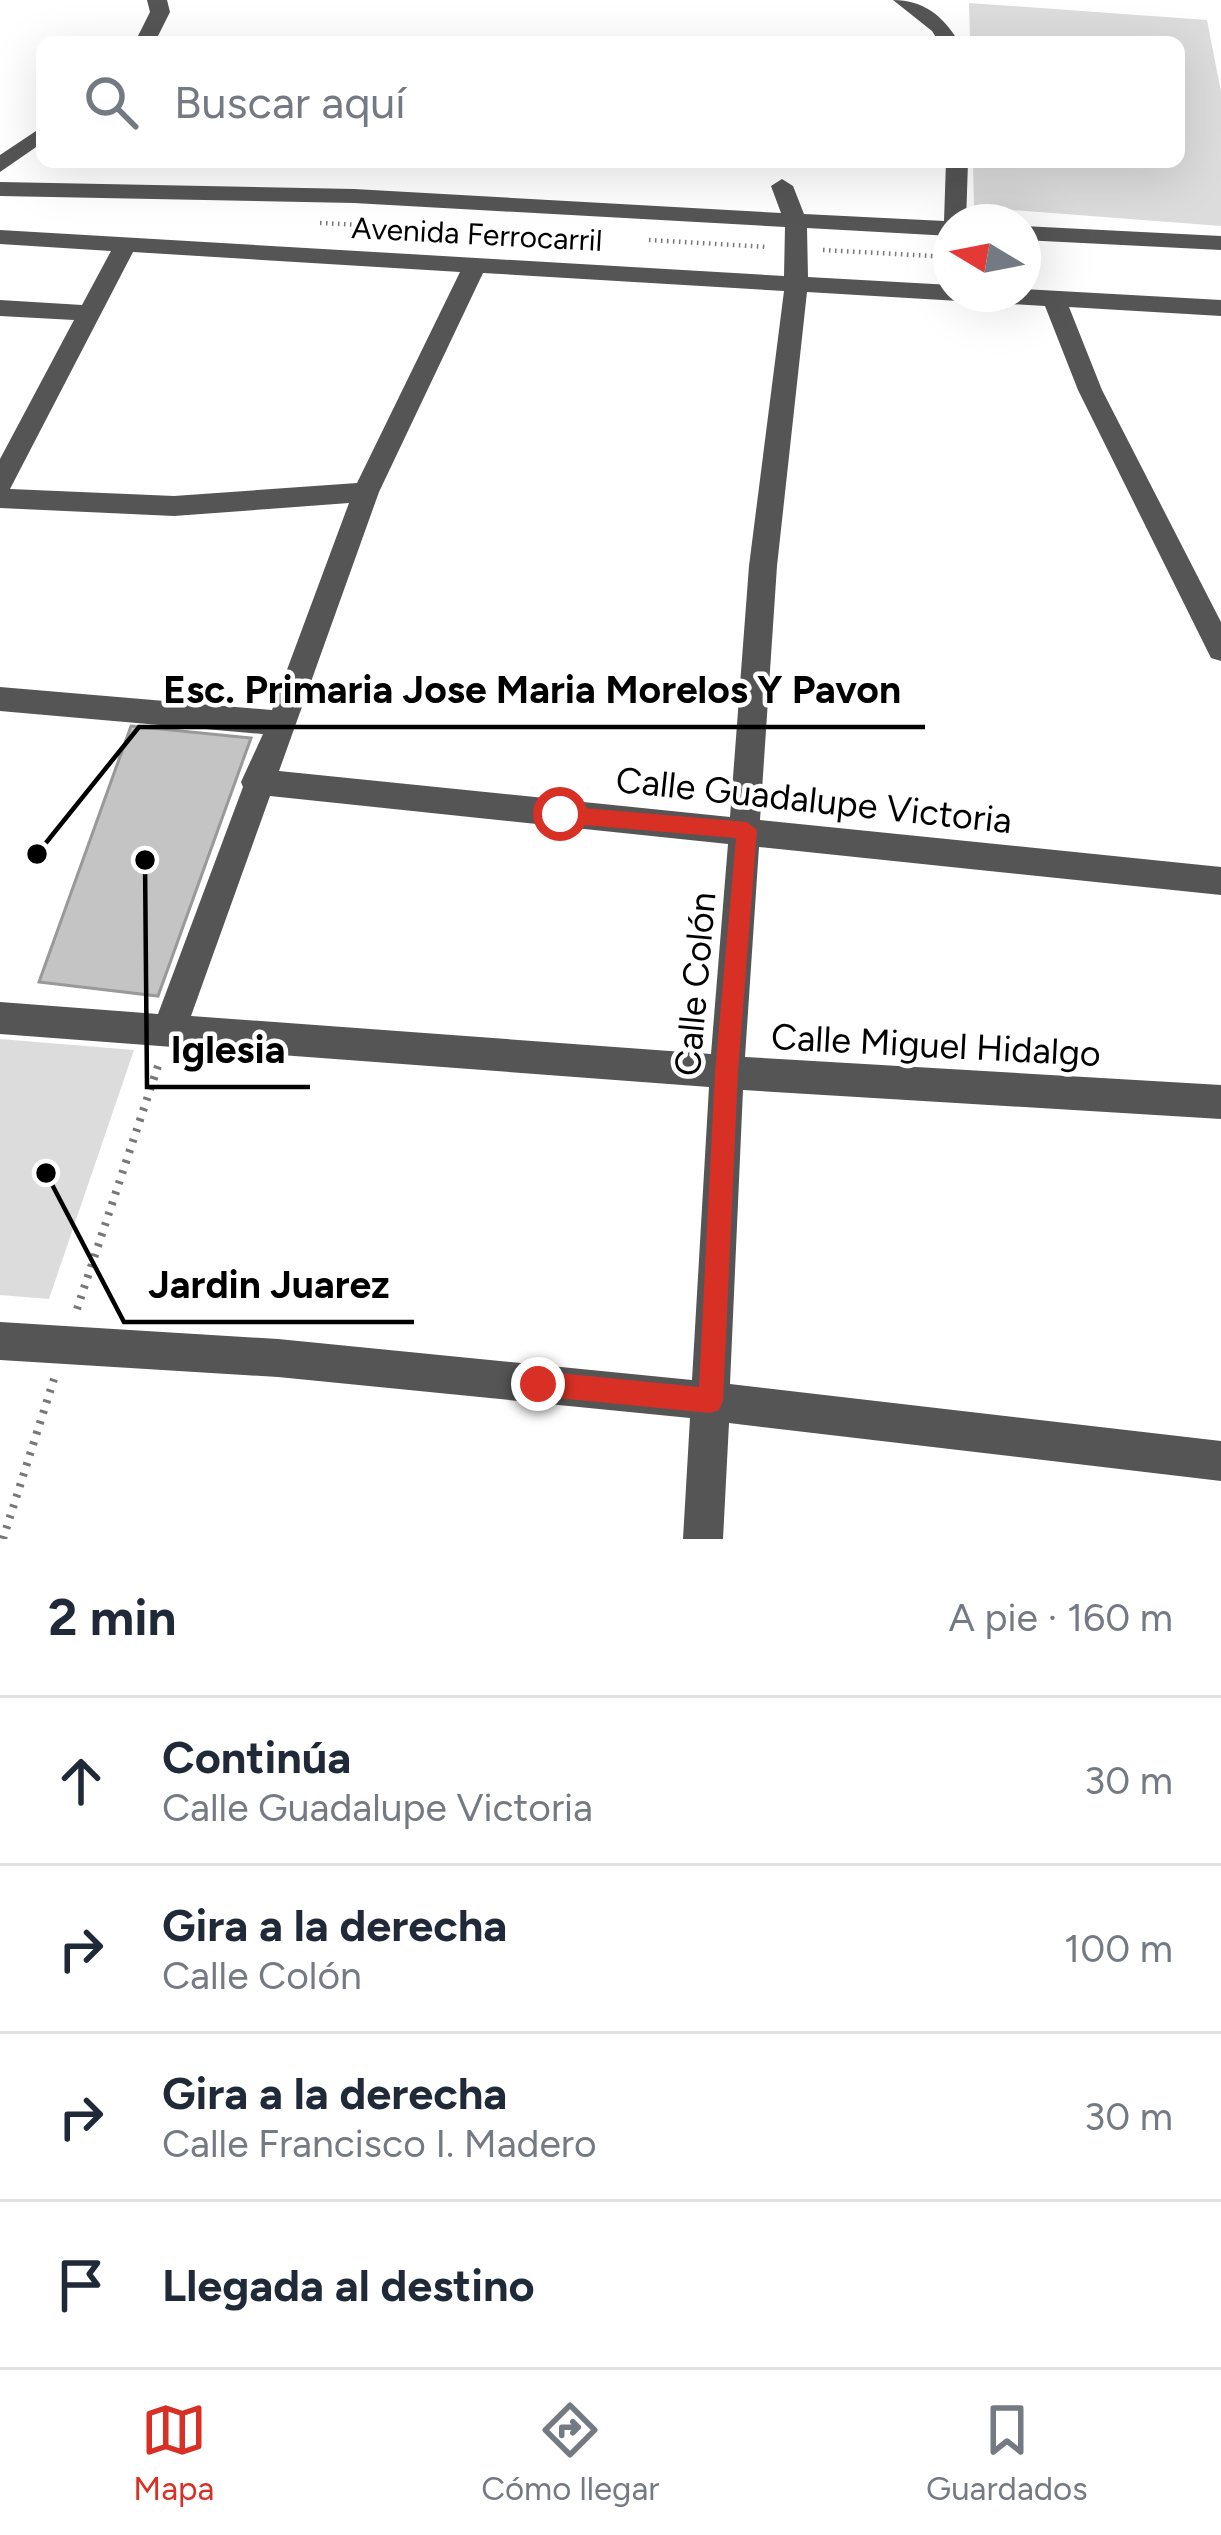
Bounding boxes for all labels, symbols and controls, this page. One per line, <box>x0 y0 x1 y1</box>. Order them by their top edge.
search box <box>36 36 1185 168</box>
icon: search <box>78 69 144 135</box>
text: Buscar aquí <box>174 75 406 129</box>
north arrow <box>933 204 1041 312</box>
street label: Avenida Ferrocarril <box>351 209 603 259</box>
callout: Esc. Primaria Jose Maria Morelos Y Pavon <box>139 652 925 727</box>
text: Esc. Primaria Jose Maria Morelos Y Pavon <box>163 666 901 713</box>
street label: Calle Guadalupe Victoria <box>614 758 1014 842</box>
route start <box>533 787 587 841</box>
street label: Calle Colón <box>666 890 724 1078</box>
callout: Iglesia <box>147 1012 310 1087</box>
street label: Calle Miguel Hidalgo <box>770 1015 1102 1075</box>
text: Iglesia <box>170 1026 286 1073</box>
callout: Jardin Juarez <box>124 1247 414 1322</box>
text: Jardin Juarez <box>148 1261 390 1308</box>
route end <box>511 1357 565 1411</box>
text: 2 min <box>48 1587 176 1648</box>
text: A pie · 160 m <box>948 1594 1173 1641</box>
text: Continúa <box>162 1730 351 1784</box>
icon: ahead <box>48 1748 114 1814</box>
text: 30 m <box>1084 1757 1173 1804</box>
text: Calle Guadalupe Victoria <box>162 1784 593 1831</box>
text: Gira a la derecha <box>162 1898 507 1952</box>
icon: right <box>48 1916 114 1982</box>
text: 100 m <box>1064 1925 1173 1972</box>
text: Calle Colón <box>162 1952 362 1999</box>
text: Gira a la derecha <box>162 2066 507 2120</box>
icon: right <box>48 2084 114 2150</box>
text: 30 m <box>1084 2093 1173 2140</box>
text: Calle Francisco I. Madero <box>162 2120 597 2167</box>
icon: arrive <box>48 2252 114 2318</box>
text: Llegada al destino <box>162 2258 535 2312</box>
tab: Mapa <box>133 2397 214 2508</box>
tab: Cómo llegar <box>481 2397 659 2508</box>
tab: Guardados <box>926 2397 1088 2508</box>

